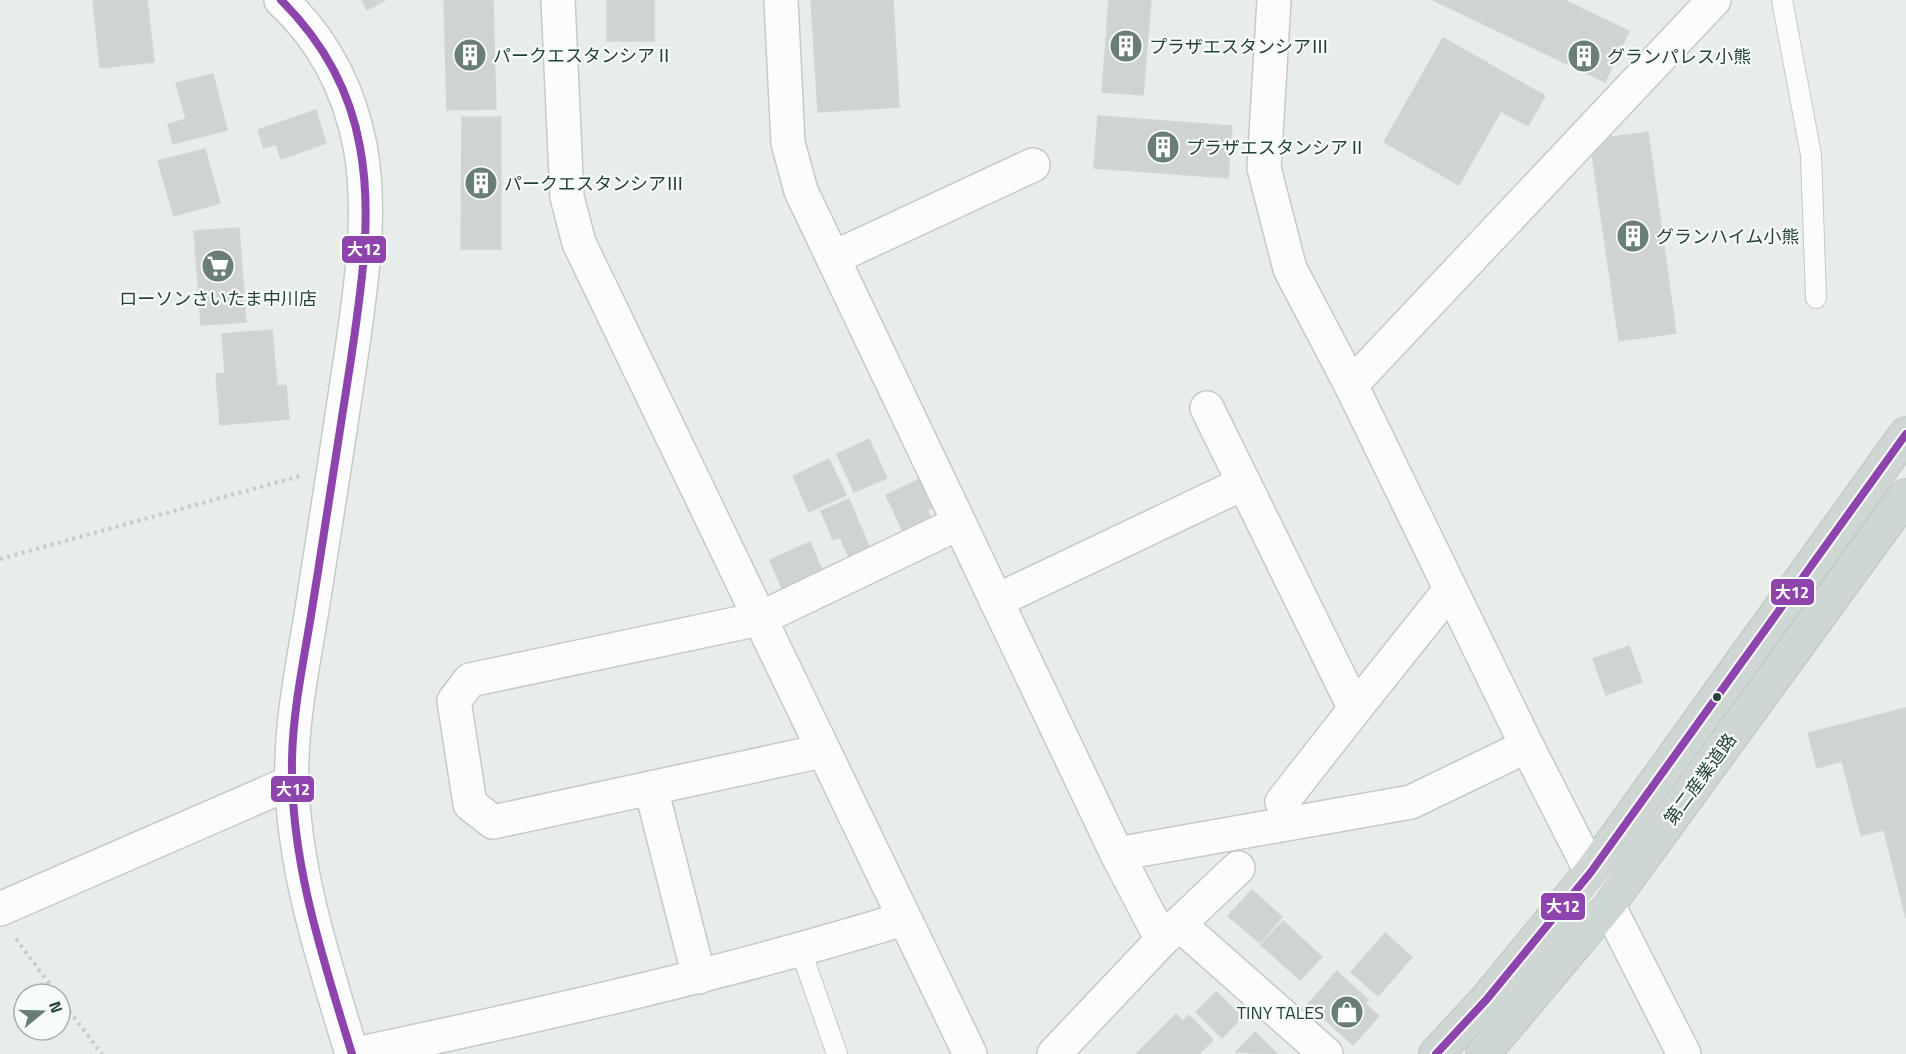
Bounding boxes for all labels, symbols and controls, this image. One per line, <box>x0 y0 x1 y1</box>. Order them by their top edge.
building icon: プラザエスタンシアⅢ <box>1108 28 1144 64</box>
place label: プラザエスタンシアⅢ <box>1149 33 1329 60</box>
building icon: パークエスタンシアⅡ <box>452 37 488 73</box>
building icon: グランパレス小熊 <box>1566 38 1602 74</box>
place label: パークエスタンシアⅡ <box>493 42 673 69</box>
place label: グランパレス小熊 <box>1607 43 1751 70</box>
building icon: プラザエスタンシアⅡ <box>1145 129 1181 165</box>
place label: プラザエスタンシアⅡ <box>1186 134 1366 161</box>
building icon: パークエスタンシアⅢ <box>463 165 499 201</box>
place label: パークエスタンシアⅢ <box>504 170 684 197</box>
building icon: グランハイム小熊 <box>1615 218 1651 254</box>
place label: グランハイム小熊 <box>1656 223 1799 250</box>
line badge: 大12 <box>341 235 387 264</box>
text: 大12 <box>347 237 381 261</box>
supermarket icon: ローソンさいたま中川店 <box>200 248 236 284</box>
place label: ローソンさいたま中川店 <box>119 285 317 312</box>
line badge: 大12 <box>1770 578 1815 606</box>
text: 大12 <box>1775 580 1809 604</box>
unlabelled marker <box>1711 691 1723 703</box>
street label: 第二産業道路 <box>1657 727 1743 831</box>
line badge: 大12 <box>270 775 315 803</box>
text: 大12 <box>276 777 310 801</box>
line badge: 大12 <box>1540 892 1586 921</box>
text: 大12 <box>1546 894 1580 918</box>
north arrow <box>12 982 72 1042</box>
shop icon: TINY TALES <box>1329 994 1365 1030</box>
text: N <box>43 998 69 1016</box>
place label: TINY TALES <box>1237 999 1324 1026</box>

